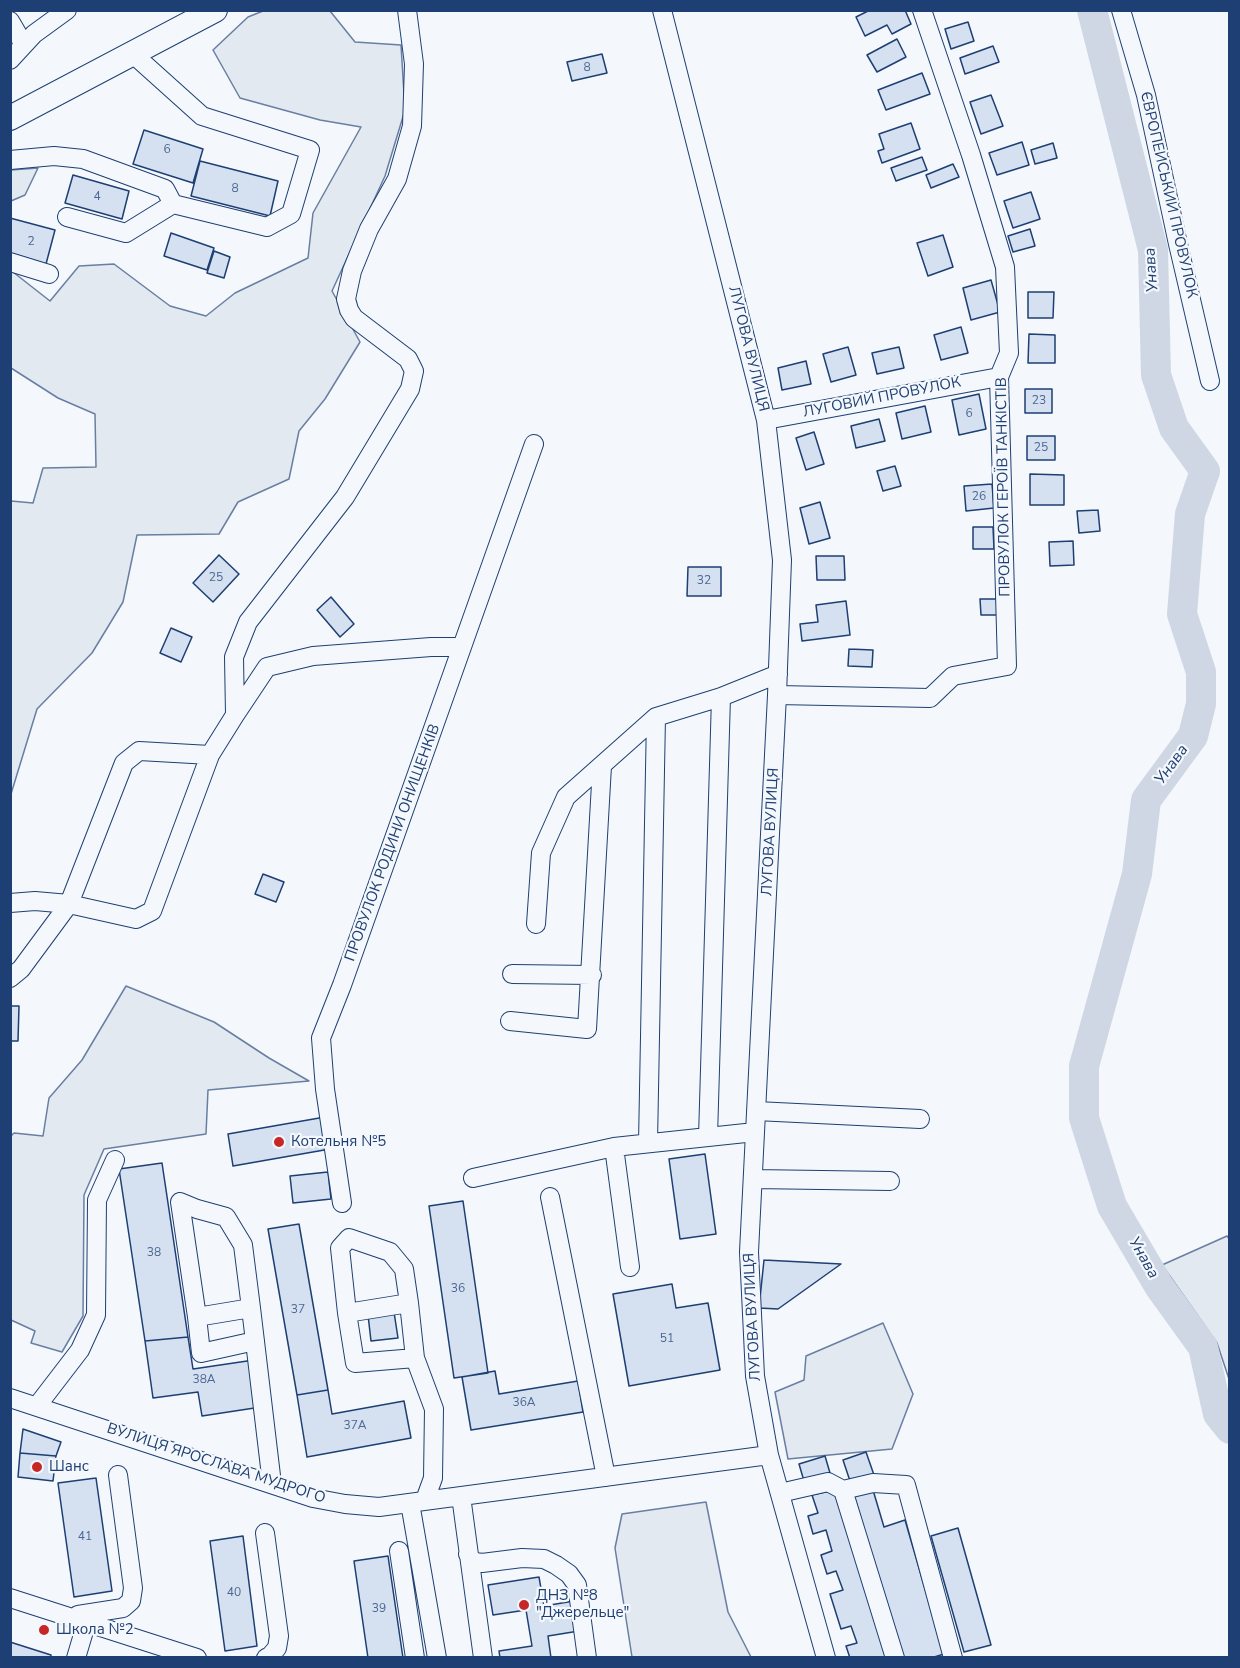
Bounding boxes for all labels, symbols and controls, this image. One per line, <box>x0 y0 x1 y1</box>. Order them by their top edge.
house number: 8 <box>583 61 591 75</box>
street label: ЄВРОПЕЙСЬКИЙ ПРОВУЛОК <box>1135 90 1201 300</box>
house number: 6 <box>163 143 171 157</box>
house number: 8 <box>231 182 239 196</box>
house number: 4 <box>93 190 101 204</box>
house number: 2 <box>27 235 35 249</box>
water label: Унава <box>1141 247 1163 293</box>
street label: ЛУГОВА ВУЛИЦЯ <box>724 284 772 414</box>
street label: ЛУГОВИЙ ПРОВУЛОК <box>802 374 962 422</box>
street label: ПРОВУЛОК ГЕРОЇВ ТАНКІСТІВ <box>993 377 1015 597</box>
house number: 23 <box>1032 394 1046 408</box>
house number: 6 <box>965 407 973 421</box>
house number: 25 <box>1034 441 1048 455</box>
house number: 26 <box>972 490 986 504</box>
house number: 25 <box>209 571 223 585</box>
house number: 32 <box>697 574 711 588</box>
street label: ПРОВУЛОК РОДИНИ ОНИЩЕНКІВ <box>342 722 444 964</box>
water label: Унава <box>1151 741 1193 789</box>
street label: ЛУГОВА ВУЛИЦЯ <box>759 767 783 897</box>
place label: Котельня №5 <box>291 1133 386 1151</box>
marker: Котельня №5 <box>272 1135 286 1149</box>
water label: Унава <box>1123 1234 1163 1282</box>
house number: 38 <box>147 1246 161 1260</box>
street label: ЛУГОВА ВУЛИЦЯ <box>741 1252 765 1382</box>
house number: 36 <box>451 1282 465 1296</box>
house number: 37 <box>291 1303 305 1317</box>
house number: 51 <box>660 1332 674 1346</box>
house number: 38А <box>192 1373 216 1387</box>
house number: 36А <box>512 1396 536 1410</box>
house number: 37А <box>343 1419 367 1433</box>
street label: ВУЛИЦЯ ЯРОСЛАВА МУДРОГО <box>104 1420 328 1508</box>
place label: Шанс <box>49 1458 89 1476</box>
marker: Шанс <box>30 1460 44 1474</box>
house number: 41 <box>78 1530 92 1544</box>
house number: 40 <box>227 1586 241 1600</box>
place label: ДНЗ №8 "Джерельце" <box>536 1587 629 1622</box>
marker: ДНЗ №8 "Джерельце" <box>517 1598 531 1612</box>
house number: 39 <box>372 1602 386 1616</box>
place label: Школа №2 <box>56 1621 134 1639</box>
marker: Школа №2 <box>37 1623 51 1637</box>

